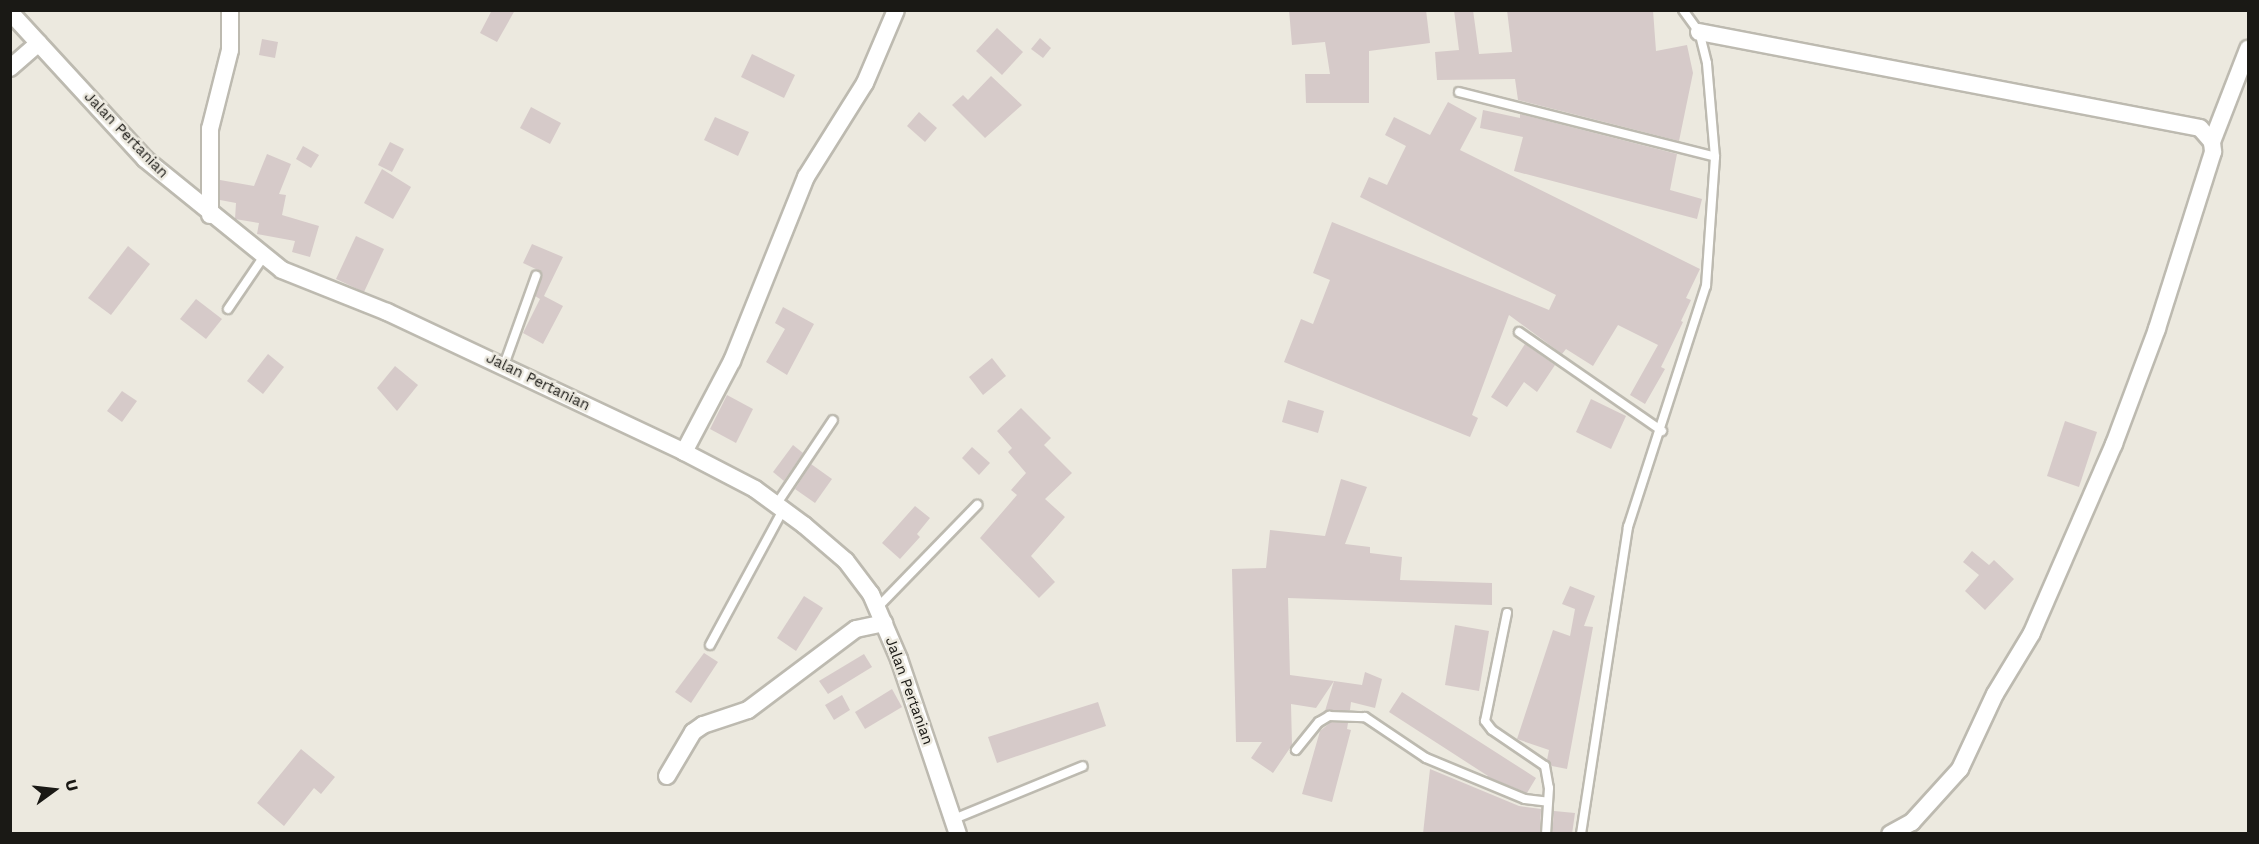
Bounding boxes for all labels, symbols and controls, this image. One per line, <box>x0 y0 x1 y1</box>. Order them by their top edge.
street label: Jalan Pertanian <box>80 88 172 182</box>
street label: Jalan Pertanian <box>483 349 593 415</box>
street label: Jalan Pertanian <box>881 635 937 747</box>
north arrow <box>24 760 84 820</box>
text: U <box>61 777 83 793</box>

